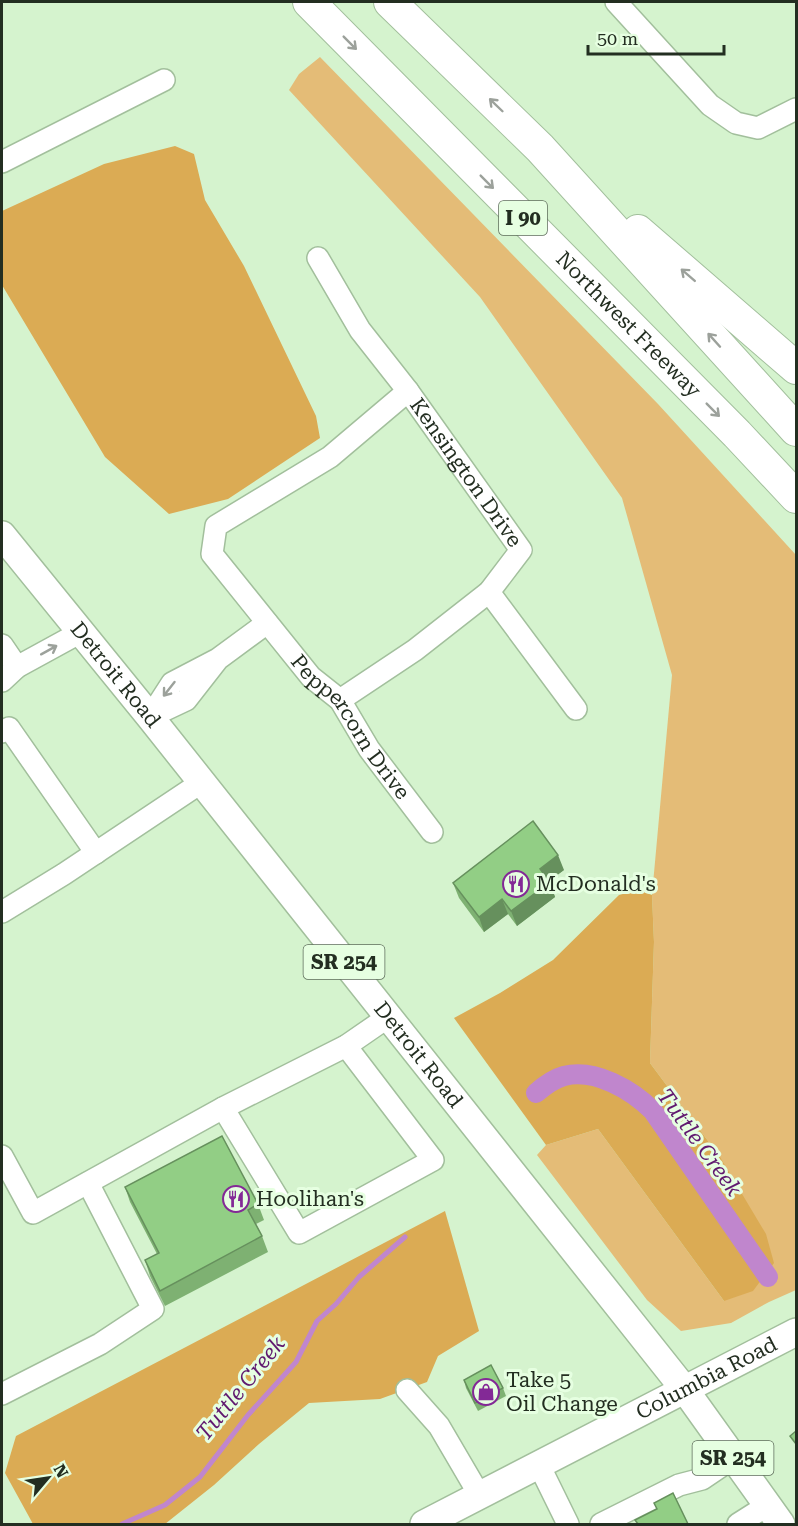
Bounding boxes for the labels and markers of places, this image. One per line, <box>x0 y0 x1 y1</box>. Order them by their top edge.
restaurant icon: McDonald's <box>501 869 531 899</box>
place label: McDonald's <box>536 872 656 896</box>
restaurant icon: Hoolihan's <box>221 1184 251 1214</box>
place label: Hoolihan's <box>256 1187 364 1211</box>
place label: Take 5 Oil Change <box>506 1368 618 1416</box>
shop icon: Take 5 Oil Change <box>471 1377 501 1407</box>

